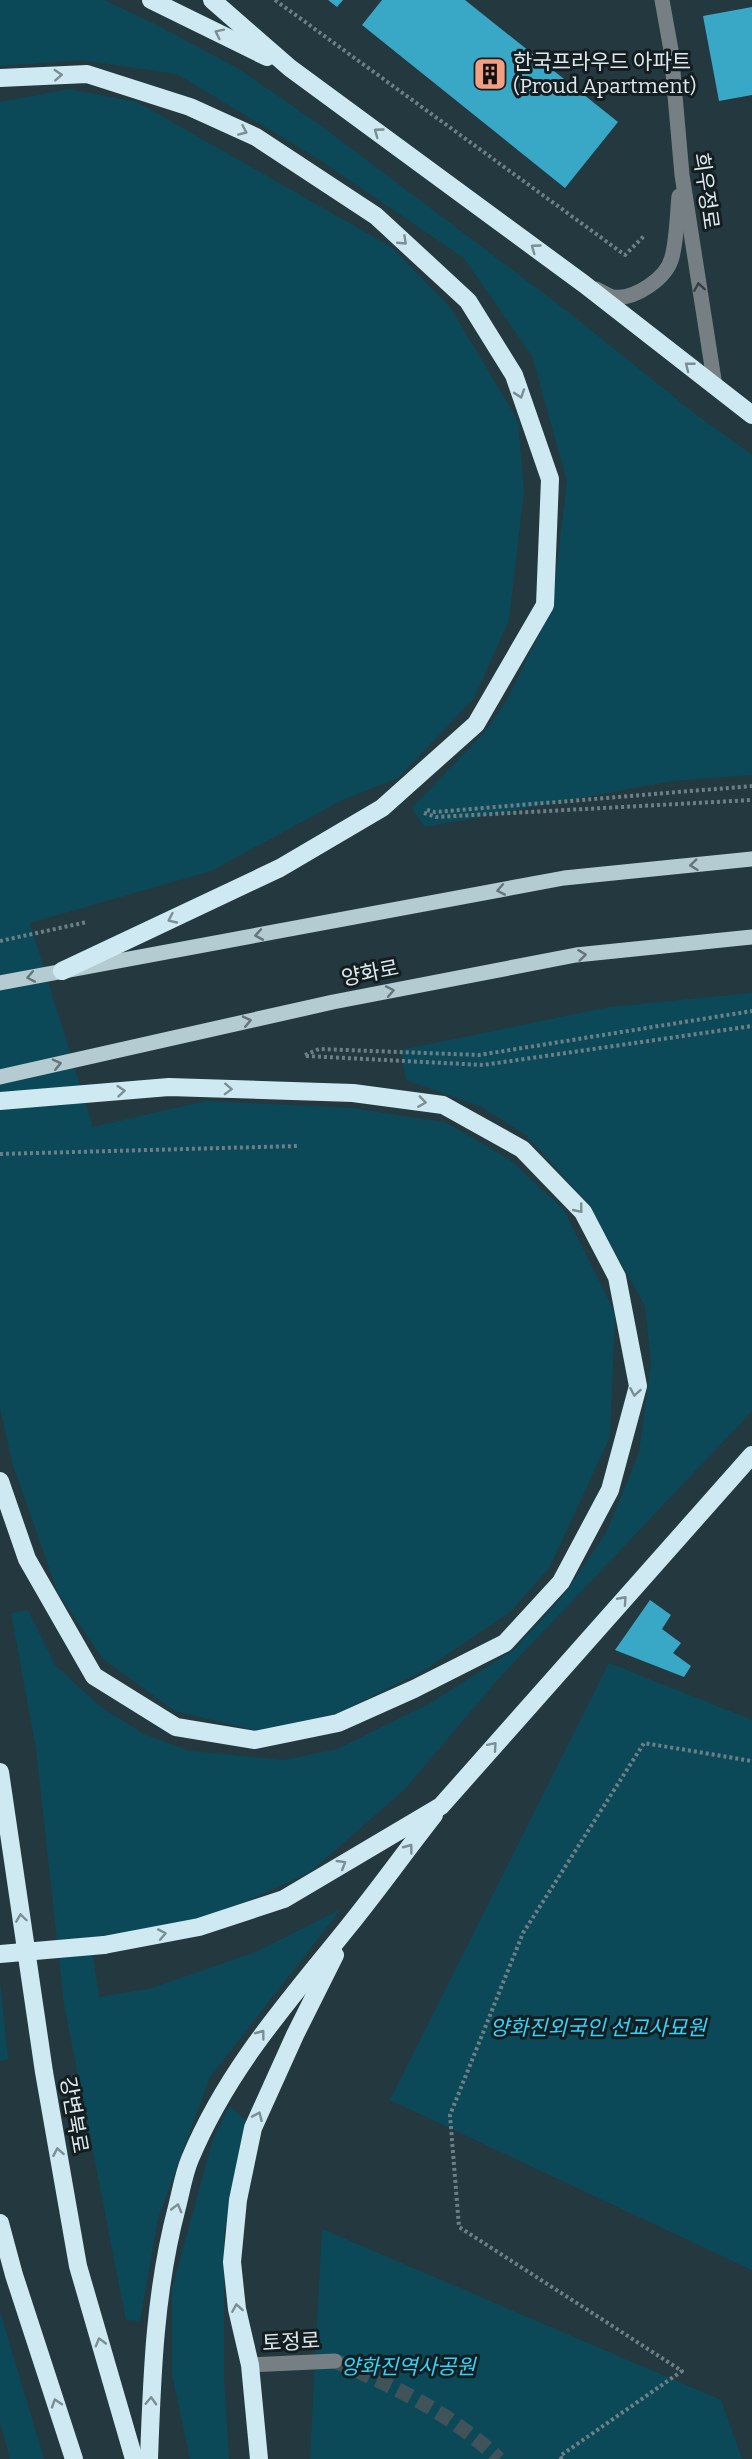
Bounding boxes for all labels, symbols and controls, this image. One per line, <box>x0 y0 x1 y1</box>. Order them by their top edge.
one-way arrow <box>214 29 225 40</box>
place label: 한국프라우드 아파트 (Proud Apartment) <box>513 49 697 99</box>
building icon: 한국프라우드 아파트 (Proud Apartment) <box>472 56 508 92</box>
one-way arrow <box>54 69 63 82</box>
one-way arrow <box>237 123 248 135</box>
one-way arrow <box>373 128 384 139</box>
street label: 희우정로 <box>688 151 724 231</box>
one-way arrow <box>396 234 407 245</box>
one-way arrow <box>530 244 541 255</box>
one-way arrow <box>694 283 706 292</box>
one-way arrow <box>685 363 696 374</box>
one-way arrow <box>513 388 526 399</box>
one-way arrow <box>689 858 698 871</box>
one-way arrow <box>496 883 506 896</box>
one-way arrow <box>167 912 178 924</box>
one-way arrow <box>255 928 265 941</box>
one-way arrow <box>577 949 586 962</box>
street label: 양화로 <box>339 955 401 991</box>
one-way arrow <box>26 970 36 983</box>
one-way arrow <box>385 985 395 998</box>
one-way arrow <box>242 1015 252 1028</box>
one-way arrow <box>52 1058 62 1071</box>
one-way arrow <box>223 1083 232 1096</box>
one-way arrow <box>117 1085 126 1098</box>
one-way arrow <box>418 1096 427 1108</box>
one-way arrow <box>572 1202 583 1213</box>
one-way arrow <box>629 1387 642 1397</box>
one-way arrow <box>616 1596 627 1607</box>
one-way arrow <box>486 1741 497 1752</box>
one-way arrow <box>401 1844 412 1855</box>
one-way arrow <box>336 1860 346 1872</box>
one-way arrow <box>16 1913 28 1923</box>
one-way arrow <box>156 1928 166 1941</box>
park label: 양화진외국인 선교사묘원 <box>490 2015 708 2041</box>
one-way arrow <box>254 2030 265 2041</box>
street label: 강변북로 <box>54 2075 94 2155</box>
one-way arrow <box>251 2111 263 2122</box>
one-way arrow <box>52 2148 65 2158</box>
one-way arrow <box>169 2203 182 2213</box>
one-way arrow <box>232 2303 244 2312</box>
street label: 토정로 <box>261 2328 321 2356</box>
one-way arrow <box>95 2337 107 2348</box>
park label: 양화진역사공원 <box>340 2354 477 2380</box>
one-way arrow <box>145 2396 158 2405</box>
one-way arrow <box>51 2398 63 2409</box>

